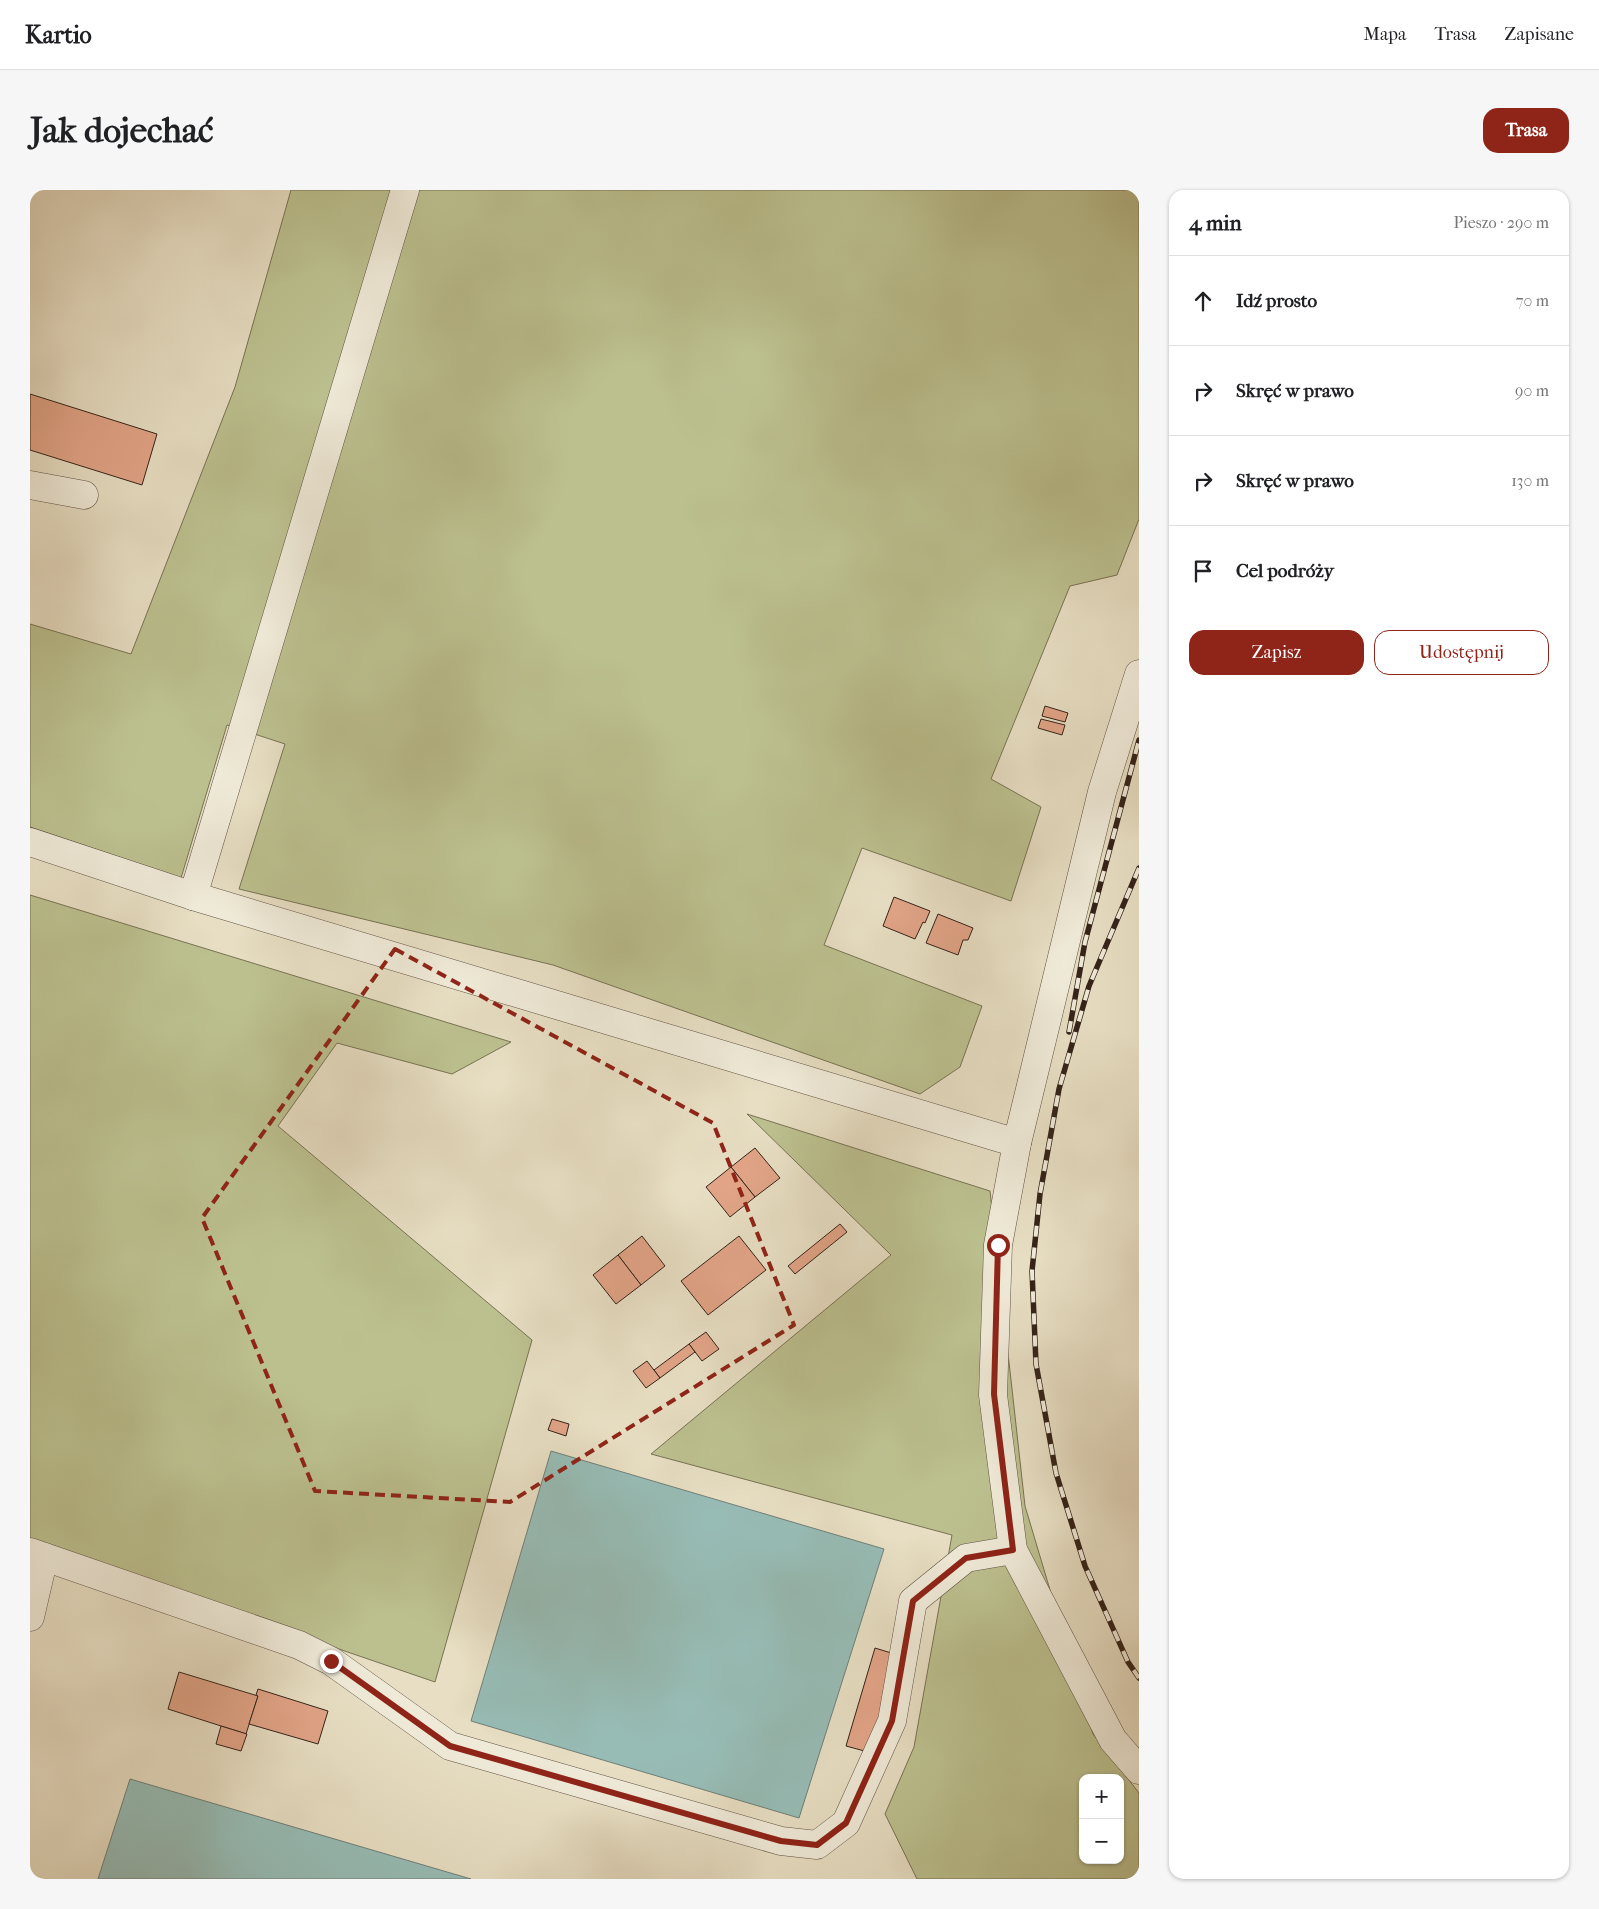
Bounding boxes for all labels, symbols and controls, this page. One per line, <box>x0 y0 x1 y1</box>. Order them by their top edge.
text: Kartio <box>25 21 92 49</box>
text: Mapa <box>1364 24 1406 45</box>
text: Trasa <box>1434 24 1476 45</box>
text: Zapisane <box>1504 24 1574 45</box>
button: Trasa <box>1483 108 1569 153</box>
text: Jak dojechać <box>30 110 214 151</box>
text: 4 min <box>1189 211 1242 235</box>
text: Pieszo · 290 m <box>1453 213 1549 232</box>
icon: ahead <box>1189 287 1217 315</box>
text: Idź prosto <box>1236 290 1317 312</box>
text: 70 m <box>1516 291 1549 310</box>
icon: right <box>1189 377 1217 405</box>
text: Skręć w prawo <box>1236 380 1354 402</box>
text: 90 m <box>1515 381 1549 400</box>
icon: right <box>1189 467 1217 495</box>
text: Skręć w prawo <box>1236 470 1354 492</box>
text: 130 m <box>1511 471 1549 490</box>
icon: arrive <box>1189 557 1217 585</box>
text: Cel podróży <box>1236 560 1334 582</box>
button: Zapisz <box>1189 630 1364 675</box>
button: Udostępnij <box>1374 630 1549 675</box>
route start <box>987 1234 1010 1257</box>
route end <box>320 1650 343 1673</box>
map controls <box>1079 1774 1124 1864</box>
button: + <box>1079 1774 1124 1819</box>
button: − <box>1079 1819 1124 1864</box>

